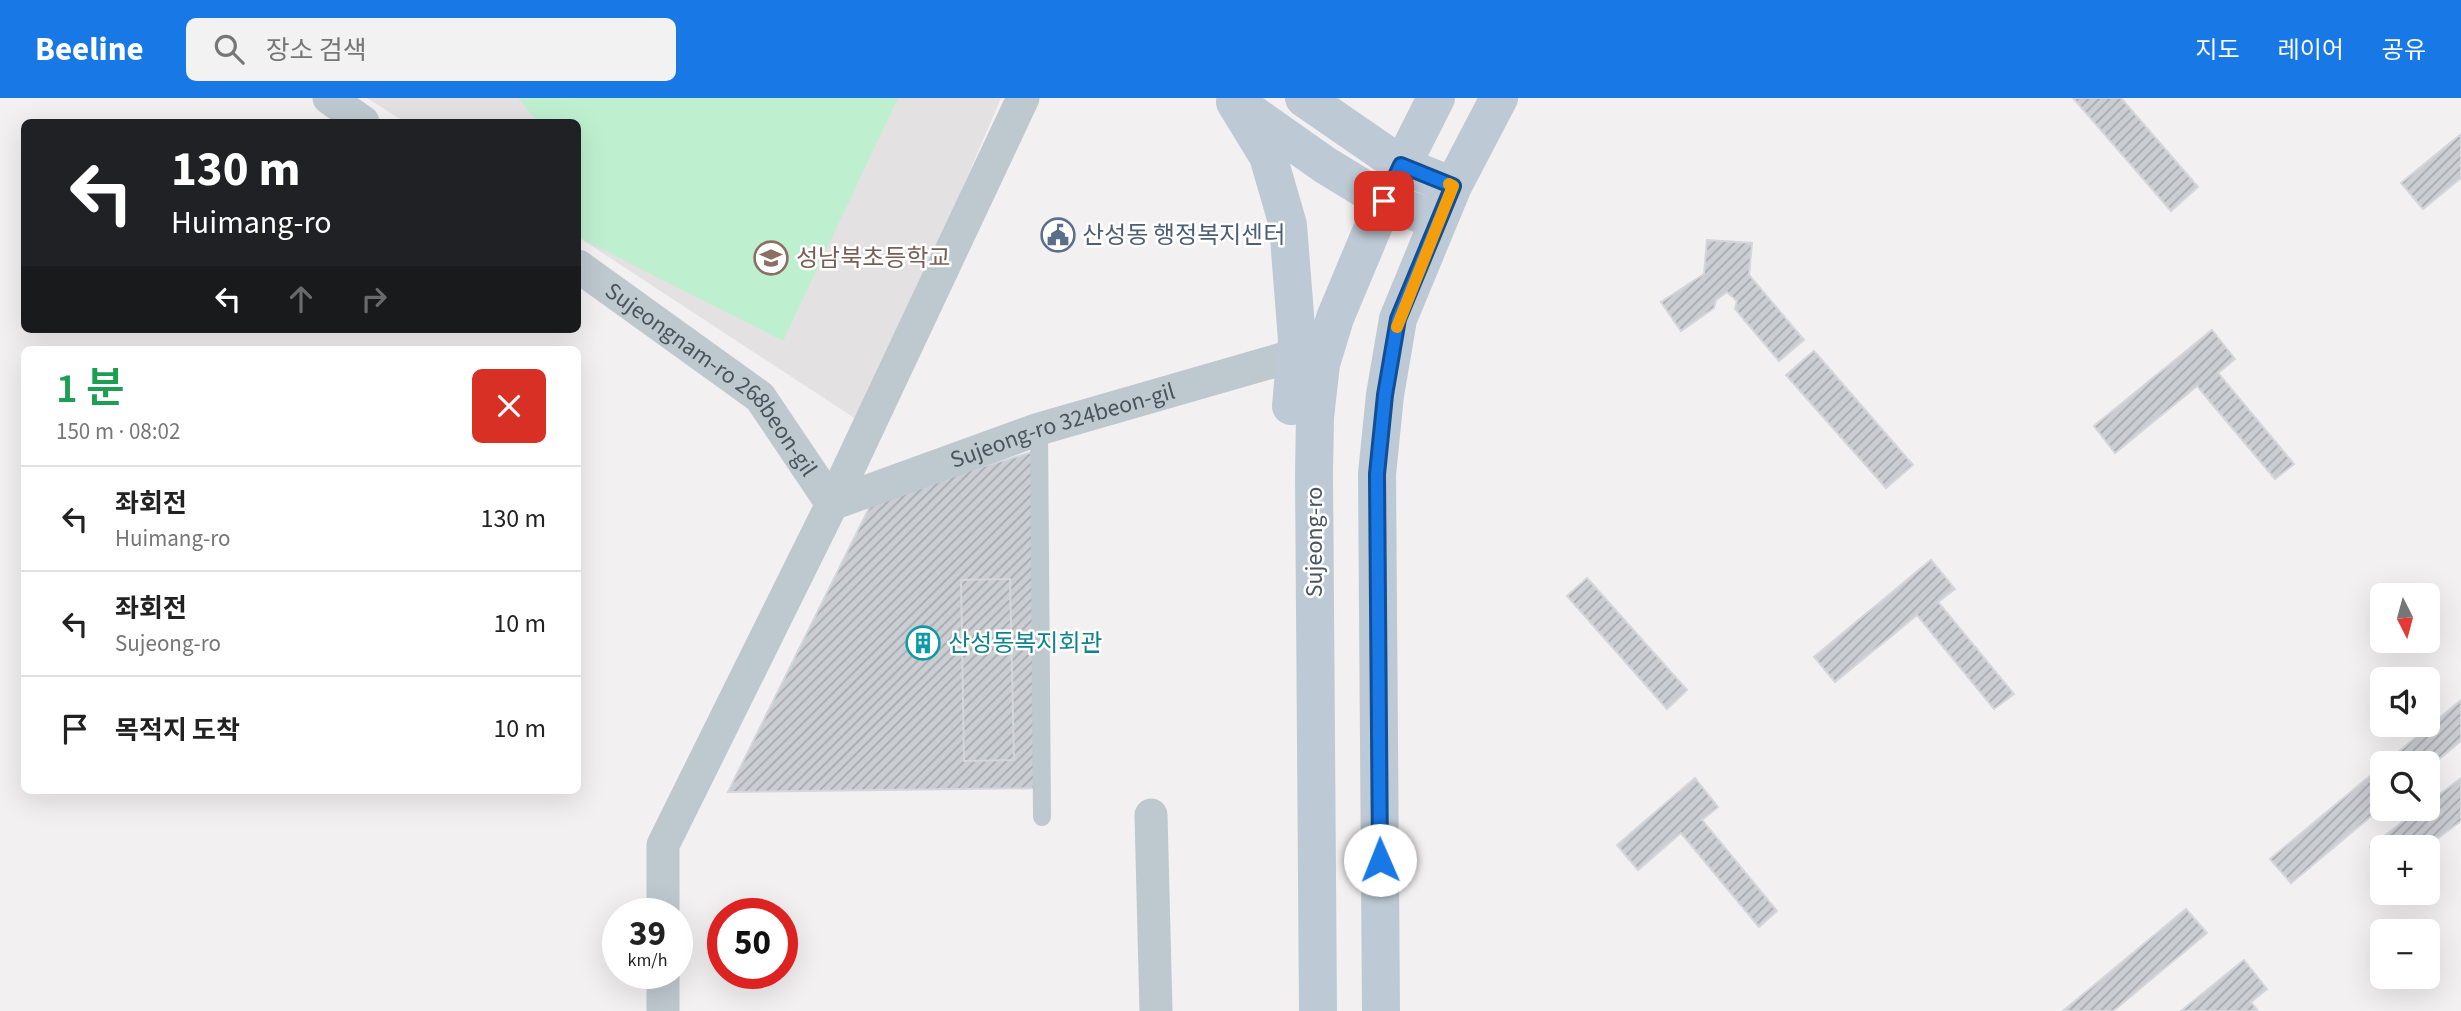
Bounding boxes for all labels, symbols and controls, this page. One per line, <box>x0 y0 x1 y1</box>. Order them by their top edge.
search box <box>186 18 676 81</box>
text: Beeline <box>35 26 144 73</box>
icon: search <box>210 30 248 68</box>
text: 장소 검색 <box>266 32 367 69</box>
text: 지도 <box>2195 33 2240 68</box>
text: 레이어 <box>2278 33 2344 68</box>
text: 공유 <box>2382 33 2426 68</box>
text: 130 m <box>171 135 300 205</box>
icon: left <box>56 147 147 238</box>
pin <box>1354 171 1414 231</box>
icon: arrive <box>1365 182 1403 220</box>
text: Huimang-ro <box>171 200 332 246</box>
public building icon: 산성동 행정복지센터 <box>1039 216 1077 254</box>
place label: 산성동 행정복지센터 <box>1082 218 1286 253</box>
school or university icon: 성남북초등학교 <box>752 239 790 277</box>
place label: 성남북초등학교 <box>796 241 951 276</box>
street label: Sujeongnam-ro 268beon-gil <box>598 274 826 483</box>
icon: left <box>209 280 247 318</box>
icon: ahead <box>282 280 320 318</box>
icon: right <box>355 280 393 318</box>
text: 1 분 <box>56 359 125 419</box>
button: close <box>472 369 546 443</box>
street label: Sujeong-ro 324beon-gil <box>945 373 1179 477</box>
text: 150 m · 08:02 <box>56 415 180 448</box>
text: 좌회전 <box>115 485 187 522</box>
street label: Sujeong-ro <box>1297 487 1332 597</box>
icon: left <box>56 500 94 538</box>
text: 130 m <box>480 500 546 537</box>
text: Huimang-ro <box>115 522 230 555</box>
north arrow <box>2370 583 2440 653</box>
map controls <box>2370 583 2440 989</box>
text: 좌회전 <box>115 590 187 627</box>
icon: left <box>56 605 94 643</box>
text: 10 m <box>493 605 546 642</box>
building icon: 산성동복지회관 <box>904 624 942 662</box>
place label: 산성동복지회관 <box>948 626 1103 661</box>
text: Sujeong-ro <box>115 627 221 660</box>
button: sound <box>2370 667 2440 737</box>
icon: arrive <box>56 710 94 748</box>
text: 10 m <box>493 710 546 747</box>
text: 목적지 도착 <box>115 712 240 749</box>
button: search <box>2370 751 2440 821</box>
position arrow <box>1343 823 1417 897</box>
button: + <box>2370 835 2440 905</box>
speed limit sign: 50 <box>707 898 798 989</box>
text: 39 <box>629 909 666 959</box>
button: − <box>2370 919 2440 989</box>
text: km/h <box>628 948 667 973</box>

